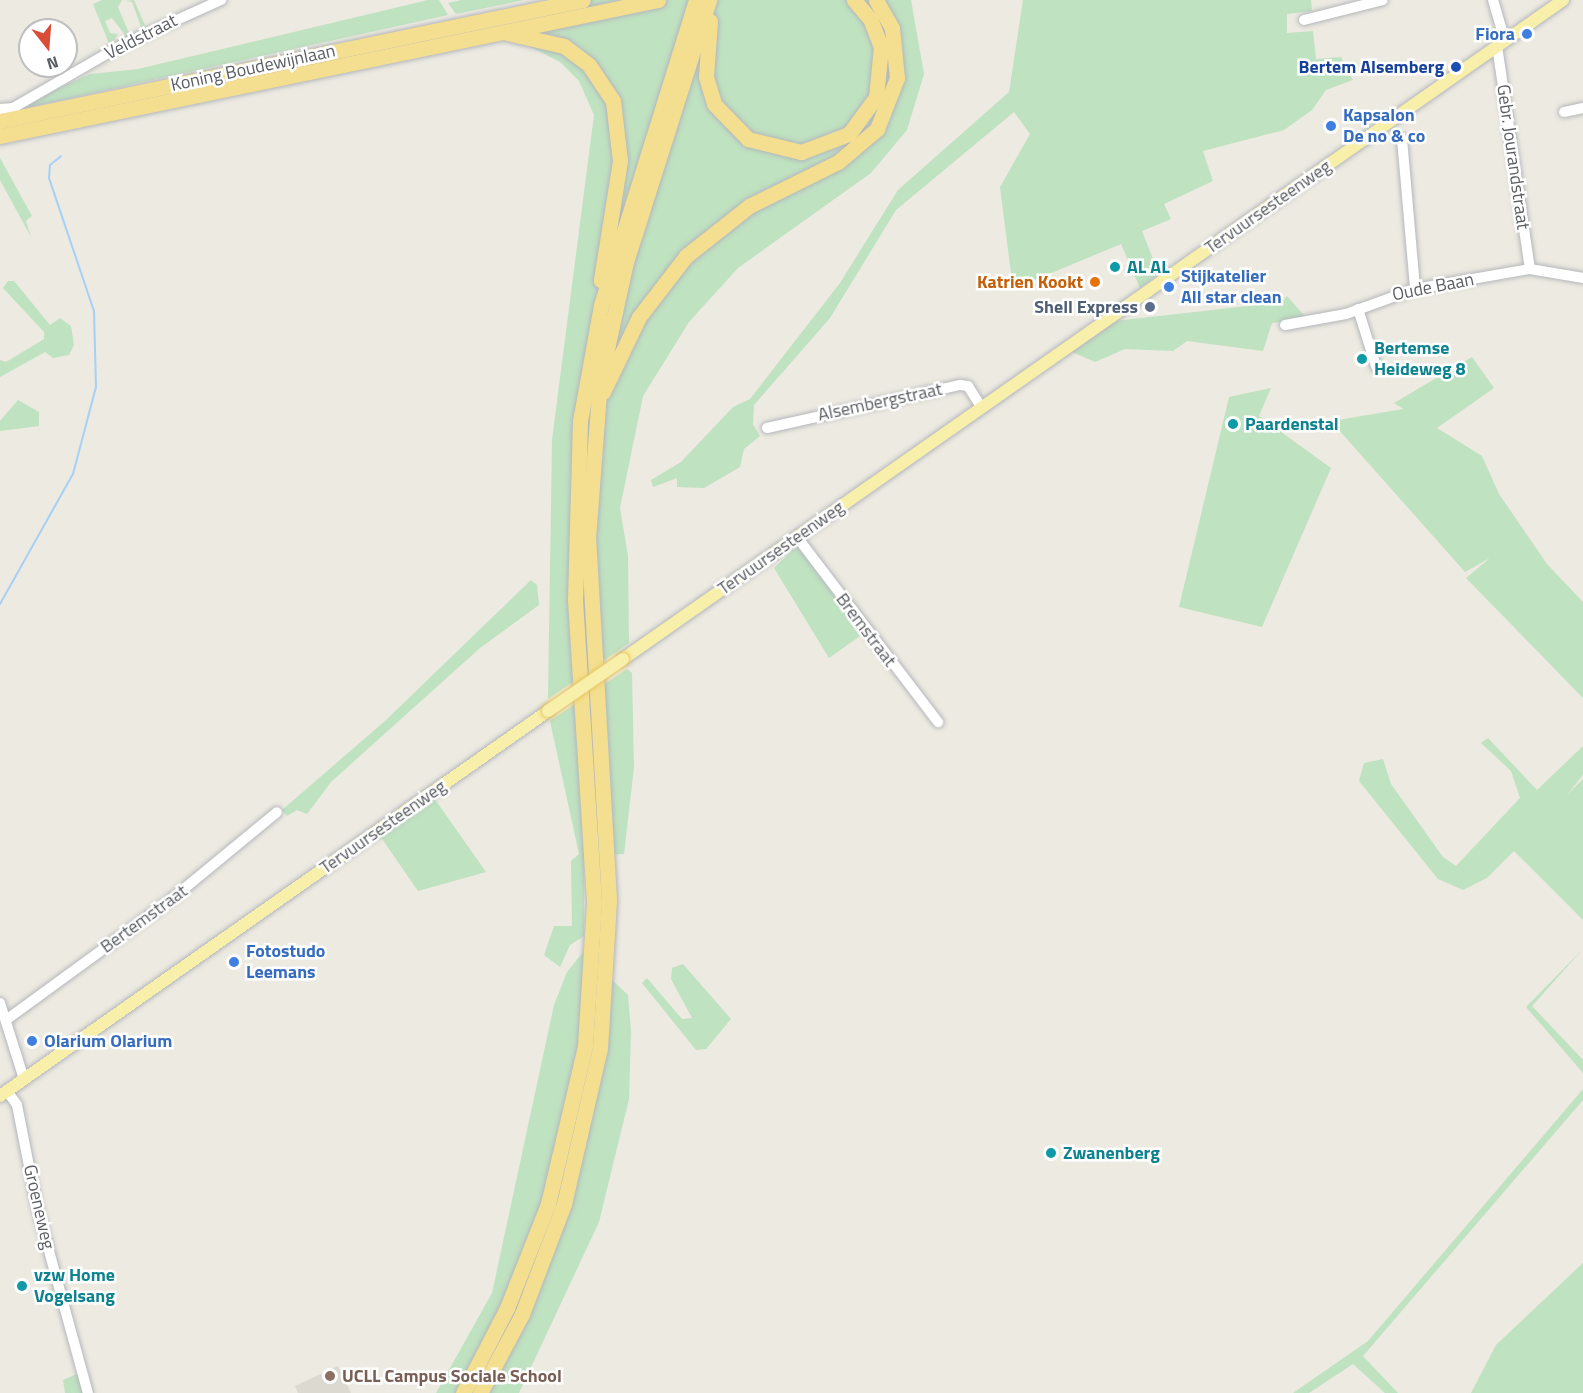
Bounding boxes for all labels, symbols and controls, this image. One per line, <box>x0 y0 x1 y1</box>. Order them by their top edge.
street label: Veldstraat <box>101 10 181 64</box>
north arrow <box>18 18 78 78</box>
place label: Fiora <box>1475 23 1515 45</box>
marker: Fiora <box>1520 27 1534 41</box>
street label: Koning Boudewijnlaan <box>169 40 337 96</box>
text: N <box>44 50 61 76</box>
place label: Bertem Alsemberg <box>1299 56 1444 78</box>
marker: Bertem Alsemberg <box>1449 60 1463 74</box>
street label: Gebr. Jourandstraat <box>1492 83 1534 231</box>
place label: Kapsalon De no & co <box>1343 105 1425 148</box>
marker: Kapsalon De no & co <box>1324 119 1338 133</box>
street label: Tervuursesteenweg <box>1201 155 1335 259</box>
place label: AL AL <box>1127 256 1170 278</box>
marker: AL AL <box>1108 260 1122 274</box>
place label: Stijkatelier All star clean <box>1181 266 1282 308</box>
street label: Oude Baan <box>1390 268 1476 306</box>
place label: Katrien Kookt <box>977 271 1083 293</box>
marker: Katrien Kookt <box>1088 275 1102 289</box>
marker: Stijkatelier All star clean <box>1162 280 1176 294</box>
place label: Shell Express <box>1034 296 1138 318</box>
marker: Shell Express <box>1143 300 1157 314</box>
place label: Bertemse Heideweg 8 <box>1374 338 1466 380</box>
marker: Bertemse Heideweg 8 <box>1355 352 1369 366</box>
street label: Alsembergstraat <box>816 378 944 426</box>
place label: Paardenstal <box>1245 413 1339 435</box>
marker: Paardenstal <box>1226 417 1240 431</box>
street label: Tervuursesteenweg <box>714 496 848 600</box>
street label: Bremstraat <box>831 589 901 671</box>
street label: Tervuursesteenweg <box>316 775 450 879</box>
street label: Bertemstraat <box>96 880 192 958</box>
place label: Fotostudo Leemans <box>246 941 325 984</box>
marker: Fotostudo Leemans <box>227 955 241 969</box>
place label: Olarium Olarium <box>44 1030 172 1052</box>
marker: Olarium Olarium <box>25 1034 39 1048</box>
place label: Zwanenberg <box>1063 1142 1160 1164</box>
marker: Zwanenberg <box>1044 1146 1058 1160</box>
street label: Groeneweg <box>19 1162 59 1252</box>
place label: vzw Home Vogelsang <box>34 1265 115 1308</box>
marker: vzw Home Vogelsang <box>15 1279 29 1293</box>
place label: UCLL Campus Sociale School <box>342 1365 562 1387</box>
marker: UCLL Campus Sociale School <box>323 1369 337 1383</box>

